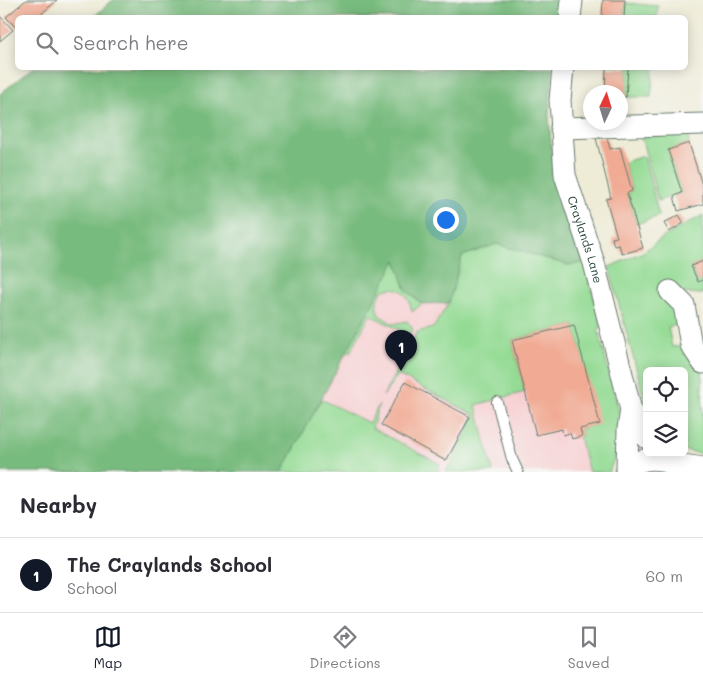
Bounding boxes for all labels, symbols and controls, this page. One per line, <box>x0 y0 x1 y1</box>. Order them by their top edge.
search box <box>15 15 688 70</box>
icon: search <box>33 29 61 57</box>
text: Search here <box>73 30 189 55</box>
north arrow <box>583 85 628 130</box>
street label: Craylands Lane <box>564 194 607 285</box>
your location <box>433 207 459 233</box>
pin: 1 <box>385 330 417 371</box>
map controls <box>643 367 688 457</box>
button: locate <box>643 367 688 412</box>
button: layers <box>643 412 688 457</box>
text: Nearby <box>20 491 97 518</box>
text: The Craylands School <box>67 552 272 577</box>
text: 1 <box>32 565 40 586</box>
text: 60 m <box>646 565 683 586</box>
text: School <box>67 577 117 598</box>
tab: Map <box>94 623 122 672</box>
tab: Directions <box>309 623 381 672</box>
tab: Saved <box>568 623 609 672</box>

